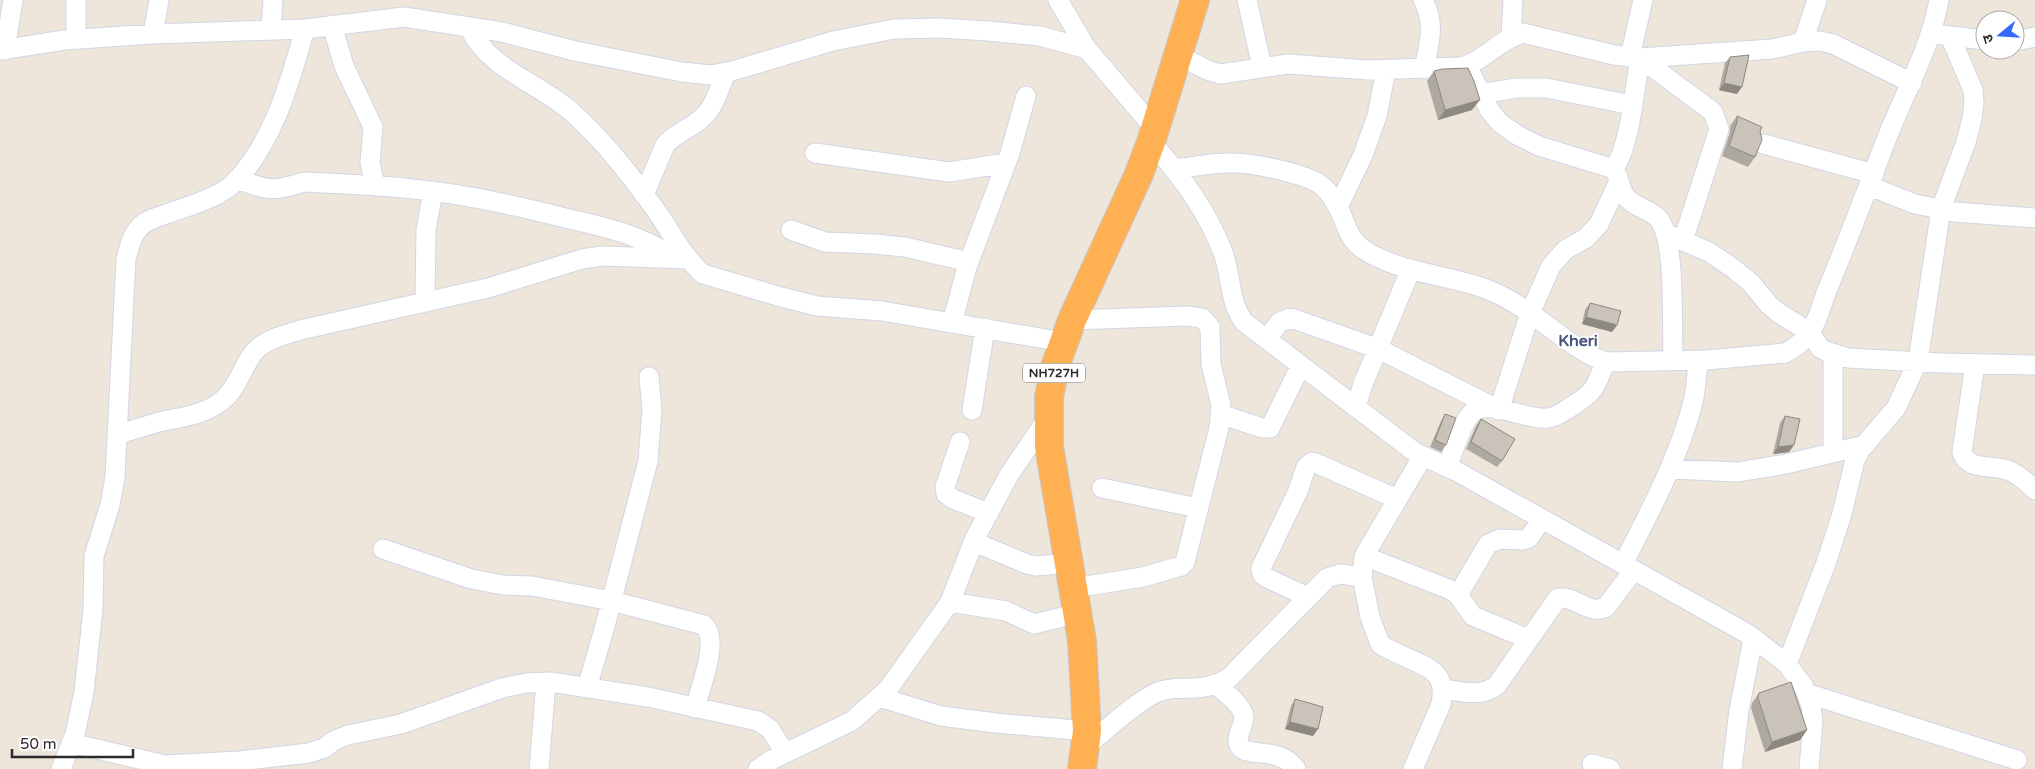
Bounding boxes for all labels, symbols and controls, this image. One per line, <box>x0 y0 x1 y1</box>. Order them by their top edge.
north arrow <box>1975 10 2025 60</box>
text: उ <box>1979 32 1997 45</box>
district label: Kheri <box>1558 331 1598 351</box>
road number: NH727H <box>1023 363 1085 382</box>
scale bar <box>12 726 134 758</box>
text: 50 m <box>20 735 57 753</box>

